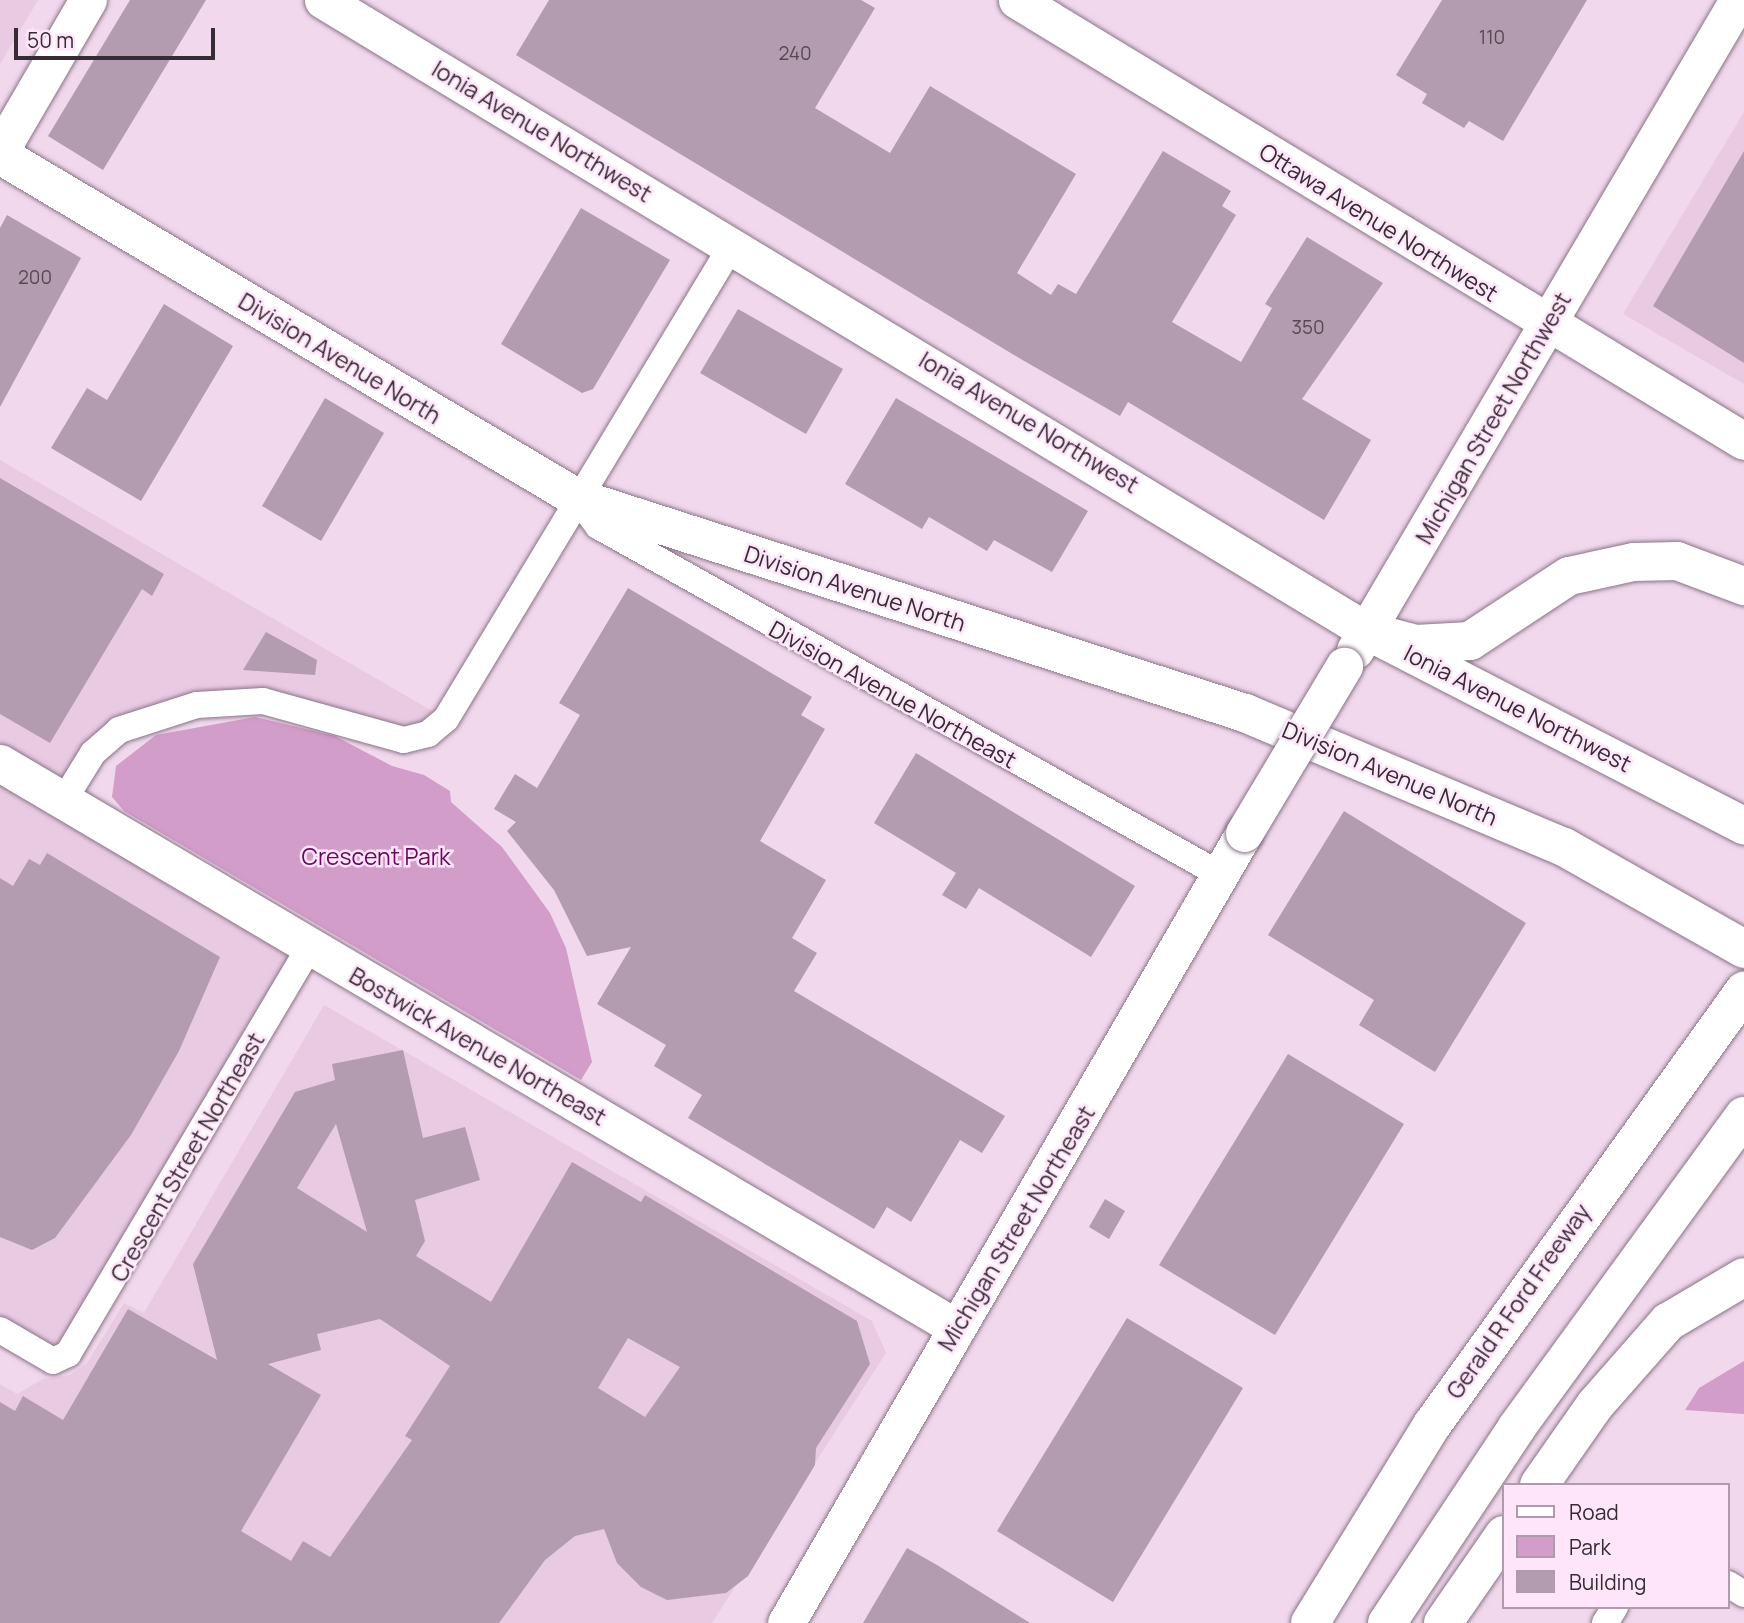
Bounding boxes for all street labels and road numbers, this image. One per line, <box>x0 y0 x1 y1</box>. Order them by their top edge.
street label: Ionia Avenue Northwest <box>427 54 657 208</box>
street label: Ottawa Avenue Northwest <box>1255 137 1503 307</box>
street label: Division Avenue North <box>234 287 446 429</box>
street label: Michigan Street Northwest <box>1410 287 1576 549</box>
street label: Ionia Avenue Northwest <box>914 345 1144 499</box>
street label: Division Avenue North <box>741 539 969 637</box>
street label: Division Avenue Northeast <box>765 614 1021 774</box>
street label: Ionia Avenue Northwest <box>1400 639 1636 777</box>
street label: Division Avenue North <box>1278 715 1502 831</box>
street label: Bostwick Avenue Northeast <box>345 961 611 1131</box>
street label: Crescent Street Northeast <box>104 1028 270 1286</box>
street label: Michigan Street Northeast <box>932 1100 1100 1356</box>
street label: Gerald R Ford Freeway <box>1440 1198 1596 1404</box>

